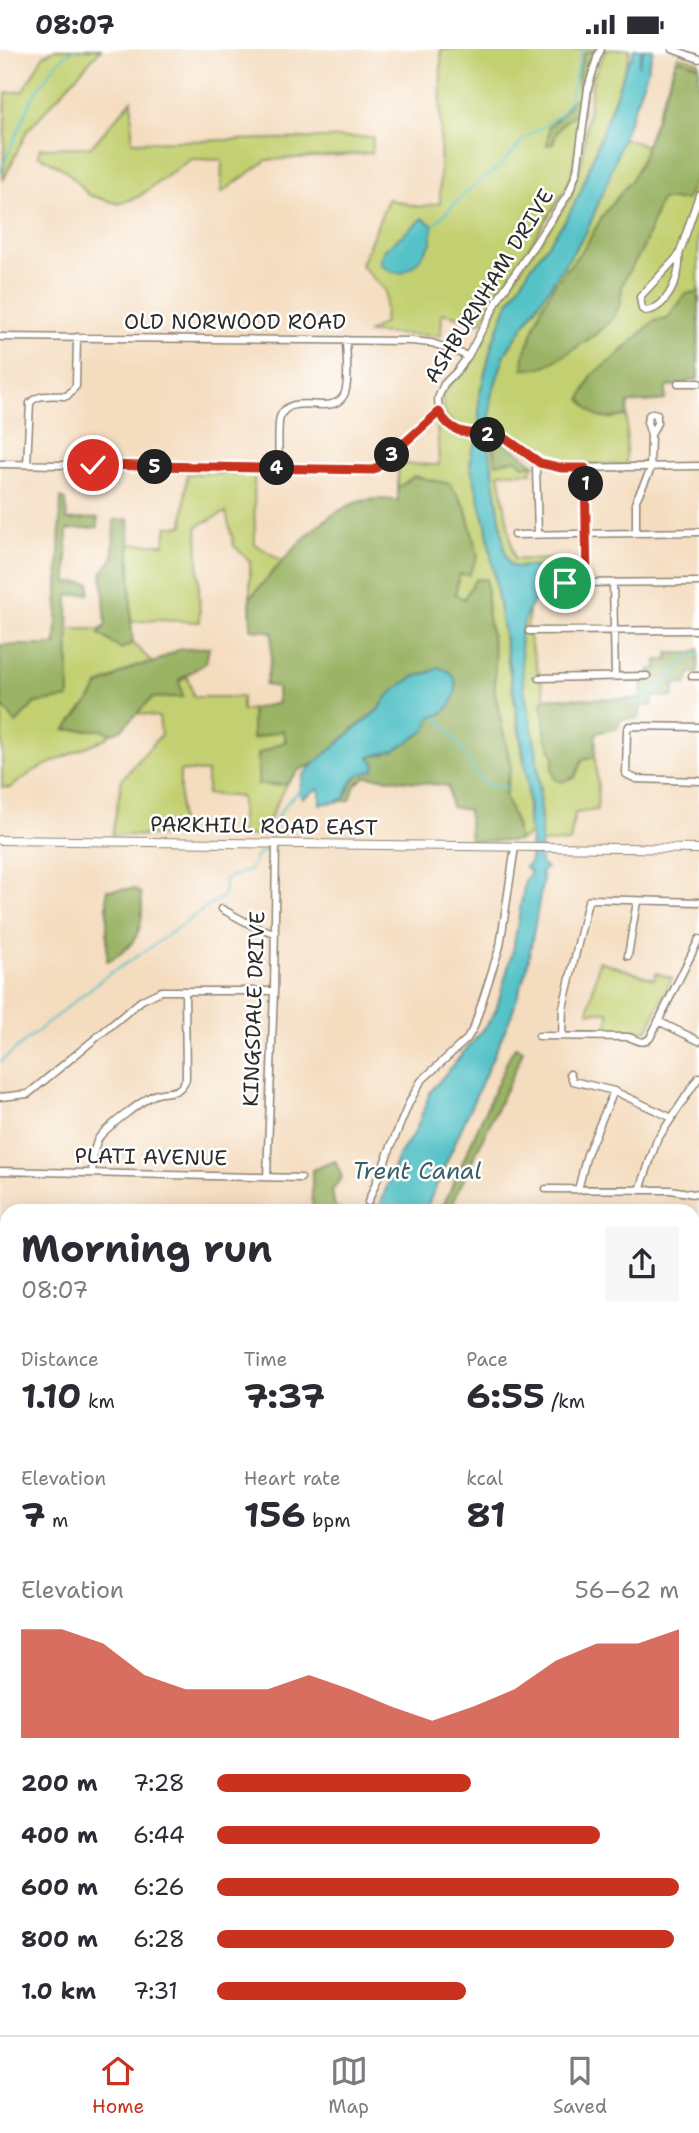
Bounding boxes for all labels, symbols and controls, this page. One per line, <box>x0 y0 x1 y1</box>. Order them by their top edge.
text: 08:07 <box>35 7 115 42</box>
street label: ASHBURNHAM DRIVE <box>418 184 560 388</box>
street label: OLD NORWOOD ROAD <box>124 308 346 336</box>
pin: 2 <box>470 417 505 453</box>
text: 2 <box>481 422 494 447</box>
pin <box>63 435 123 495</box>
pin: 3 <box>374 437 410 473</box>
text: 3 <box>385 442 398 467</box>
icon: check <box>74 446 112 484</box>
pin: 5 <box>138 449 172 485</box>
pin: 4 <box>260 451 294 485</box>
text: 5 <box>149 454 160 479</box>
text: 4 <box>270 455 283 480</box>
pin: 1 <box>568 467 604 501</box>
text: 1 <box>581 471 590 496</box>
pin <box>535 553 595 613</box>
icon: arrive <box>546 564 584 602</box>
street label: PARKHILL ROAD EAST <box>150 810 378 842</box>
street label: KINGSDALE DRIVE <box>237 911 271 1107</box>
street label: PLATI AVENUE <box>74 1142 228 1172</box>
water label: Trent Canal <box>352 1156 482 1186</box>
text: Morning run <box>21 1223 272 1274</box>
button: share <box>605 1227 679 1301</box>
text: 08:07 <box>21 1275 88 1305</box>
text: Distance <box>21 1347 99 1372</box>
text: Time <box>244 1347 287 1372</box>
text: Pace <box>466 1347 508 1372</box>
text: 1.10 <box>21 1372 82 1419</box>
text: 7:37 <box>244 1372 325 1419</box>
text: 6:55 <box>466 1372 545 1419</box>
text: km <box>82 1389 115 1414</box>
text: /km <box>545 1389 585 1414</box>
text: Elevation <box>21 1466 106 1491</box>
text: Heart rate <box>244 1466 340 1491</box>
text: kcal <box>466 1466 503 1491</box>
text: 7 <box>21 1491 46 1538</box>
text: 156 <box>244 1491 306 1538</box>
text: 81 <box>466 1491 506 1538</box>
text: m <box>46 1508 68 1533</box>
text: bpm <box>306 1508 351 1533</box>
text: Elevation <box>21 1575 124 1605</box>
text: 56–62 m <box>575 1575 679 1605</box>
text: 200 m <box>21 1768 98 1798</box>
text: 7:28 <box>133 1768 185 1798</box>
text: 400 m <box>21 1820 98 1850</box>
text: 6:44 <box>133 1820 185 1850</box>
text: 600 m <box>21 1872 98 1902</box>
text: 6:26 <box>133 1872 185 1902</box>
text: 800 m <box>21 1924 98 1954</box>
text: 6:28 <box>133 1924 185 1954</box>
text: 1.0 km <box>21 1976 96 2006</box>
text: 7:31 <box>133 1976 178 2006</box>
tab: Home <box>92 2052 144 2119</box>
tab: Map <box>328 2052 369 2119</box>
tab: Saved <box>553 2052 607 2119</box>

